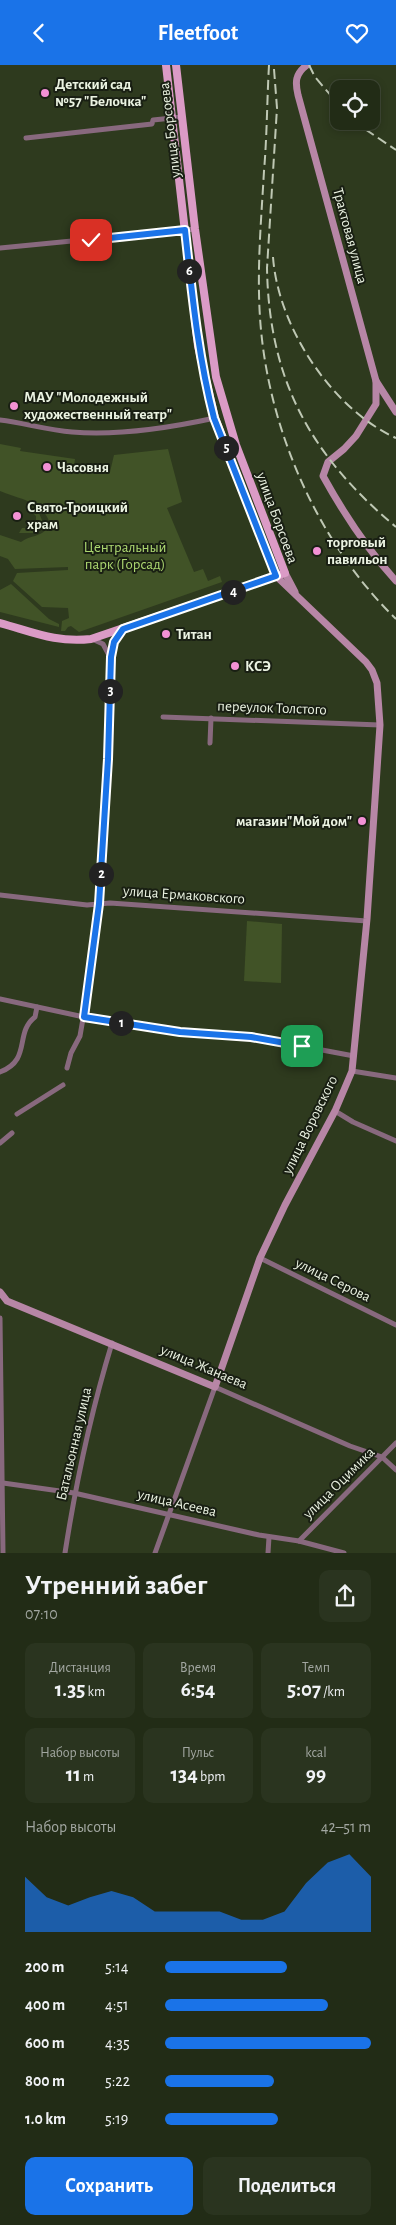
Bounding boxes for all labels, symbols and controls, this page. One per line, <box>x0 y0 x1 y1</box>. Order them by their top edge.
icon: back <box>25 19 53 47</box>
icon: heart <box>343 19 371 47</box>
text: Fleetfoot <box>158 22 238 44</box>
place label: Детский сад №57 "Белочка" <box>55 77 146 109</box>
map controls <box>330 80 380 130</box>
button: locate <box>330 80 380 130</box>
street label: улица Борсоева <box>157 81 183 179</box>
marker: Детский сад №57 "Белочка" <box>39 87 51 99</box>
street label: Трактовая улица <box>330 186 370 286</box>
pin <box>70 219 112 261</box>
icon: check <box>77 226 105 254</box>
pin: 6 <box>176 259 202 283</box>
text: 6 <box>186 264 193 278</box>
place label: МАУ "Молодежный художественный театр" <box>24 390 172 422</box>
marker: МАУ "Молодежный художественный театр" <box>8 400 20 412</box>
pin: 5 <box>214 435 238 461</box>
text: 5 <box>223 441 230 455</box>
place label: Часовня <box>57 460 109 475</box>
marker: Часовня <box>41 461 53 473</box>
street label: улица Борсоева <box>253 470 300 566</box>
place label: Свято-Троицкий храм <box>27 500 128 532</box>
marker: Свято-Троицкий храм <box>11 510 23 522</box>
place label: торговый павильон <box>326 535 388 567</box>
park label: Центральный парк (Горсад) <box>83 540 167 572</box>
marker: торговый павильон <box>311 545 323 557</box>
pin: 4 <box>220 579 246 605</box>
text: 4 <box>230 585 237 599</box>
place label: Титан <box>176 627 212 642</box>
marker: Титан <box>160 628 172 640</box>
place label: КСЭ <box>245 659 271 674</box>
marker: КСЭ <box>229 660 241 672</box>
pin: 3 <box>98 679 122 703</box>
text: 3 <box>107 684 114 698</box>
street label: переулок Толстого <box>217 699 327 717</box>
place label: магазин"Мой дом" <box>236 814 352 829</box>
marker: магазин"Мой дом" <box>356 815 368 827</box>
pin: 2 <box>88 861 114 887</box>
text: 2 <box>98 867 105 881</box>
street label: улица Ермаковского <box>122 883 245 907</box>
pin: 1 <box>108 1011 134 1035</box>
text: 1 <box>119 1016 124 1030</box>
pin <box>281 1025 323 1067</box>
icon: arrive <box>288 1032 316 1060</box>
street label: улица Воровского <box>279 1074 340 1177</box>
street label: улица Серова <box>292 1255 373 1305</box>
street label: улица Жанаева <box>157 1342 250 1392</box>
street label: Батальонная улица <box>54 1386 94 1502</box>
street label: улица Оцимика <box>300 1444 378 1522</box>
street label: улица Асеева <box>135 1486 218 1519</box>
button: share <box>319 1570 371 1622</box>
text: Утренний забег <box>25 1572 207 1600</box>
text: 07:10 <box>25 1606 58 1622</box>
text: Дистанция <box>49 1661 111 1675</box>
text: Время <box>180 1661 216 1675</box>
text: Темп <box>302 1661 330 1675</box>
text: 1.35 <box>55 1679 85 1700</box>
text: 6:54 <box>181 1679 215 1700</box>
text: 5:07 <box>287 1679 321 1700</box>
text: km <box>85 1685 105 1699</box>
text: /km <box>321 1685 345 1699</box>
text: Набор высоты <box>40 1746 120 1760</box>
text: Пульс <box>182 1746 214 1760</box>
text: kcal <box>305 1746 327 1760</box>
text: 11 <box>66 1764 81 1785</box>
text: 134 <box>171 1764 198 1785</box>
text: 99 <box>306 1764 326 1785</box>
text: m <box>81 1770 94 1784</box>
text: bpm <box>198 1770 225 1784</box>
text: Набор высоты <box>25 1819 116 1835</box>
text: 42–51 m <box>321 1819 371 1835</box>
text: 200 m <box>25 1959 65 1975</box>
text: 5:14 <box>105 1959 129 1975</box>
text: 400 m <box>25 1997 65 2013</box>
text: 4:51 <box>105 1997 129 2013</box>
text: 600 m <box>25 2035 65 2051</box>
text: 4:35 <box>105 2035 130 2051</box>
text: 800 m <box>25 2073 65 2089</box>
text: 5:22 <box>105 2073 130 2089</box>
text: 1.0 km <box>25 2111 66 2127</box>
text: 5:19 <box>105 2111 128 2127</box>
button: Сохранить <box>25 2157 193 2215</box>
button: Поделиться <box>203 2157 371 2215</box>

